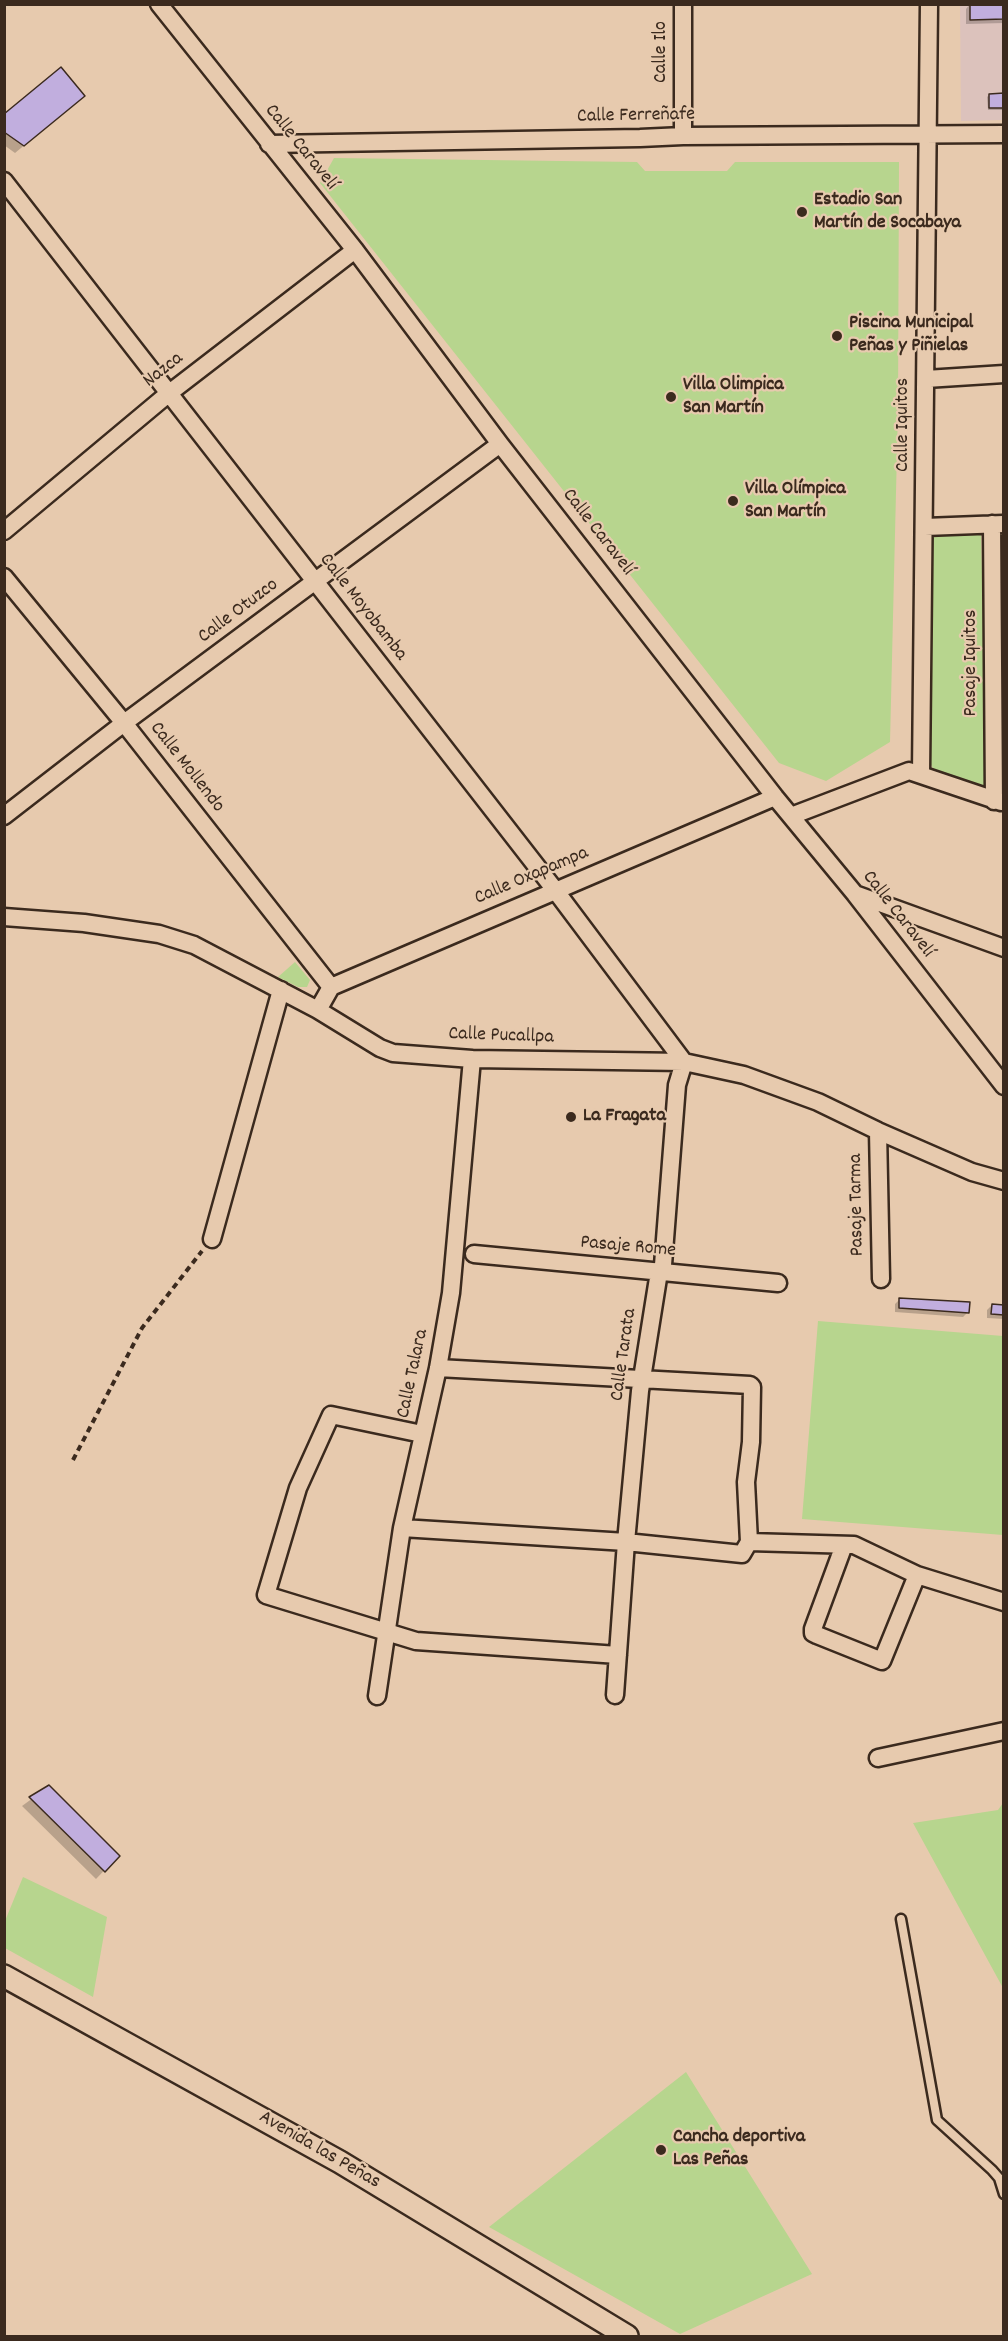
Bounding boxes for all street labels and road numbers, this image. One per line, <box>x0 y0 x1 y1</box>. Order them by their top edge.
street label: Calle Ilo <box>650 21 674 83</box>
street label: Calle Caravelí <box>258 100 342 196</box>
street label: Calle Ferreñafe <box>577 104 695 130</box>
street label: Nazca <box>139 348 189 394</box>
street label: Calle Iquitos <box>892 378 916 472</box>
street label: Calle Caravelí <box>556 485 638 581</box>
street label: Calle Moyobamba <box>313 550 411 666</box>
street label: Calle Otuzco <box>194 574 284 650</box>
street label: Pasaje Iquitos <box>960 610 984 716</box>
street label: Calle Mollendo <box>143 718 229 818</box>
street label: Calle Oxapampa <box>471 842 593 912</box>
street label: Calle Caravelí <box>856 867 938 963</box>
street label: Calle Pucallpa <box>448 1023 554 1051</box>
street label: Pasaje Tarma <box>845 1153 871 1257</box>
street label: Pasaje Rome <box>579 1232 677 1264</box>
street label: Calle Tarata <box>607 1307 643 1403</box>
street label: Calle Talara <box>393 1327 435 1421</box>
street label: Avenida las Peñas <box>254 2107 384 2195</box>

